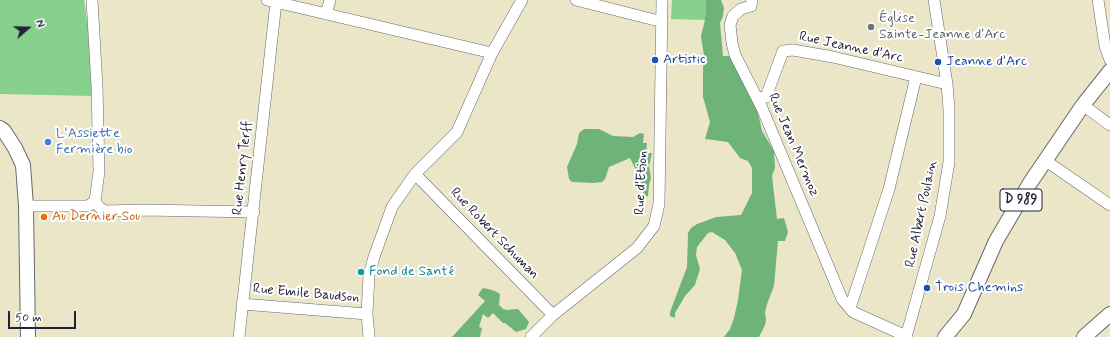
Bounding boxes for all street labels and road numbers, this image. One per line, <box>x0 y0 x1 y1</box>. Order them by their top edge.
street label: Rue Jeanne d'Arc <box>797 29 905 67</box>
street label: Rue Jean Mermoz <box>764 91 822 199</box>
street label: Rue Henry Terff <box>230 120 256 216</box>
street label: Rue d'Etion <box>632 150 652 216</box>
street label: Rue Albert Poulain <box>902 159 942 269</box>
street label: Rue Robert Schuman <box>446 185 542 283</box>
road number: D 989 <box>1000 189 1042 211</box>
street label: Rue Emile Baudson <box>252 281 360 307</box>

